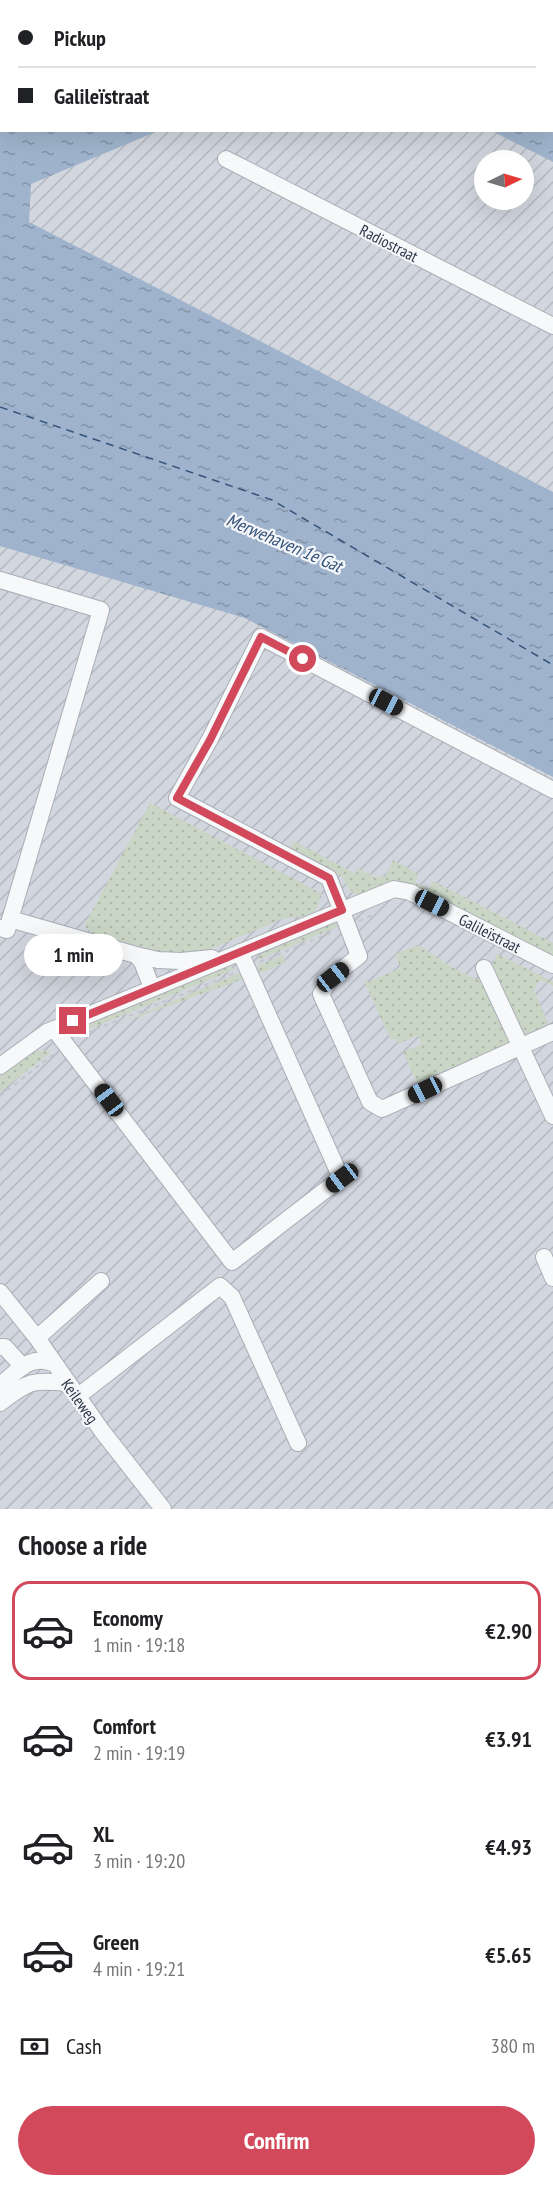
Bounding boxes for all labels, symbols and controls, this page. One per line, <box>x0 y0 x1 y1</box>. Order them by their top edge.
text: Pickup <box>54 24 106 52</box>
text: Galileïstraat <box>54 82 149 110</box>
north arrow <box>474 150 534 210</box>
map controls <box>474 150 534 210</box>
street label: Radiostraat <box>356 220 422 266</box>
water label: Merwehaven 1e Gat <box>223 508 347 578</box>
route start <box>289 645 316 672</box>
car <box>366 686 406 718</box>
car <box>412 887 452 919</box>
street label: Galileïstraat <box>456 909 525 957</box>
callout: 1 min <box>23 934 122 976</box>
text: 1 min <box>53 942 94 968</box>
car <box>313 959 353 995</box>
route end <box>59 1007 86 1034</box>
car <box>405 1074 445 1106</box>
car <box>91 1080 127 1120</box>
car <box>322 1160 362 1196</box>
street label: Keileweg <box>57 1375 103 1427</box>
text: Choose a ride <box>18 1528 147 1562</box>
icon: car <box>21 1604 75 1658</box>
text: Economy <box>93 1604 163 1632</box>
text: €2.90 <box>485 1617 532 1645</box>
text: 1 min · 19:18 <box>93 1632 185 1658</box>
icon: car <box>21 1712 75 1766</box>
text: Comfort <box>93 1712 156 1740</box>
text: €3.91 <box>485 1725 532 1753</box>
text: 2 min · 19:19 <box>93 1740 185 1766</box>
icon: car <box>21 1820 75 1874</box>
text: XL <box>93 1820 114 1848</box>
text: €4.93 <box>485 1833 532 1861</box>
text: 3 min · 19:20 <box>93 1848 185 1874</box>
icon: car <box>21 1928 75 1982</box>
text: Green <box>93 1928 139 1956</box>
text: €5.65 <box>485 1941 532 1969</box>
text: 4 min · 19:21 <box>93 1956 185 1982</box>
icon: cash <box>18 2030 51 2063</box>
text: Cash <box>66 2032 102 2060</box>
text: 380 m <box>491 2033 535 2059</box>
button: Confirm <box>18 2106 535 2175</box>

